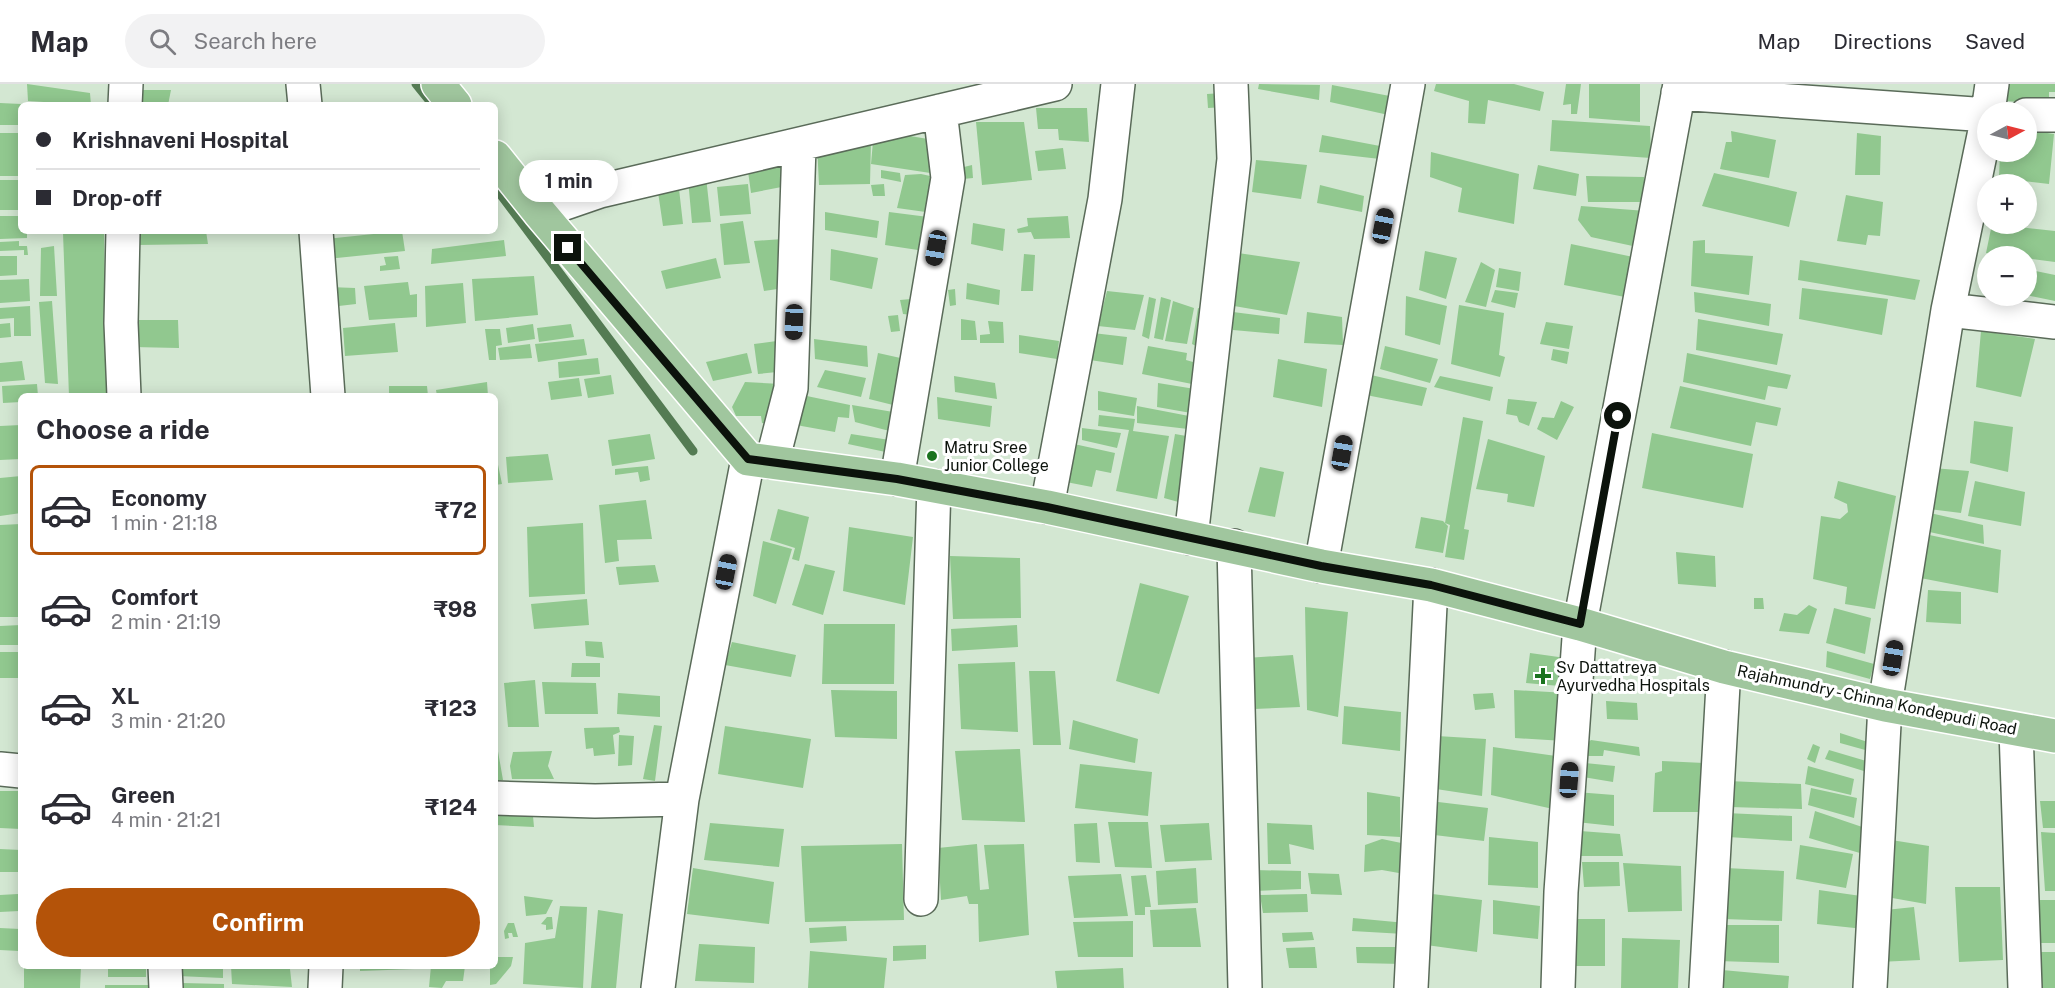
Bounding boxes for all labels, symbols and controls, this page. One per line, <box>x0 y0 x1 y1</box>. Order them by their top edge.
search box <box>125 14 545 68</box>
text: Map <box>30 25 89 58</box>
icon: search <box>146 25 179 58</box>
text: Search here <box>194 28 317 54</box>
text: Map <box>1758 29 1800 54</box>
text: Directions <box>1833 29 1932 54</box>
text: Saved <box>1965 29 2025 54</box>
north arrow <box>1977 102 2037 162</box>
map controls <box>1977 102 2037 306</box>
text: Krishnaveni Hospital <box>72 127 289 153</box>
callout: 1 min <box>518 161 618 203</box>
text: 1 min <box>544 169 593 193</box>
button: + <box>1977 174 2037 234</box>
text: Drop-off <box>72 185 162 211</box>
car <box>1371 207 1395 245</box>
car <box>924 229 948 267</box>
route end <box>554 234 581 261</box>
button: − <box>1977 246 2037 306</box>
car <box>784 304 804 340</box>
route start <box>1604 402 1631 429</box>
text: Choose a ride <box>36 413 210 445</box>
car <box>1330 434 1354 472</box>
place label: Matru Sree Junior College <box>944 438 1049 475</box>
marker: Matru Sree Junior College <box>925 449 939 463</box>
icon: car <box>39 483 93 537</box>
text: Economy <box>111 485 207 511</box>
text: ₹72 <box>435 497 477 523</box>
text: 1 min · 21:18 <box>111 511 218 535</box>
car <box>714 553 738 591</box>
icon: car <box>39 582 93 636</box>
text: Comfort <box>111 584 198 610</box>
text: ₹98 <box>434 596 477 622</box>
text: 2 min · 21:19 <box>111 610 221 634</box>
car <box>1881 639 1905 677</box>
place label: Sv Dattatreya Ayurvedha Hospitals <box>1556 658 1710 695</box>
street label: Rajahmundry - Chinna Kondepudi Road <box>1736 661 2018 739</box>
marker: Sv Dattatreya Ayurvedha Hospitals <box>1534 667 1552 685</box>
icon: car <box>39 681 93 735</box>
text: XL <box>111 683 139 709</box>
text: ₹123 <box>425 695 477 721</box>
text: 3 min · 21:20 <box>111 709 226 733</box>
car <box>1559 761 1579 799</box>
icon: car <box>39 780 93 834</box>
text: Green <box>111 782 175 808</box>
text: ₹124 <box>425 794 477 820</box>
text: 4 min · 21:21 <box>111 808 222 832</box>
button: Confirm <box>36 888 480 957</box>

